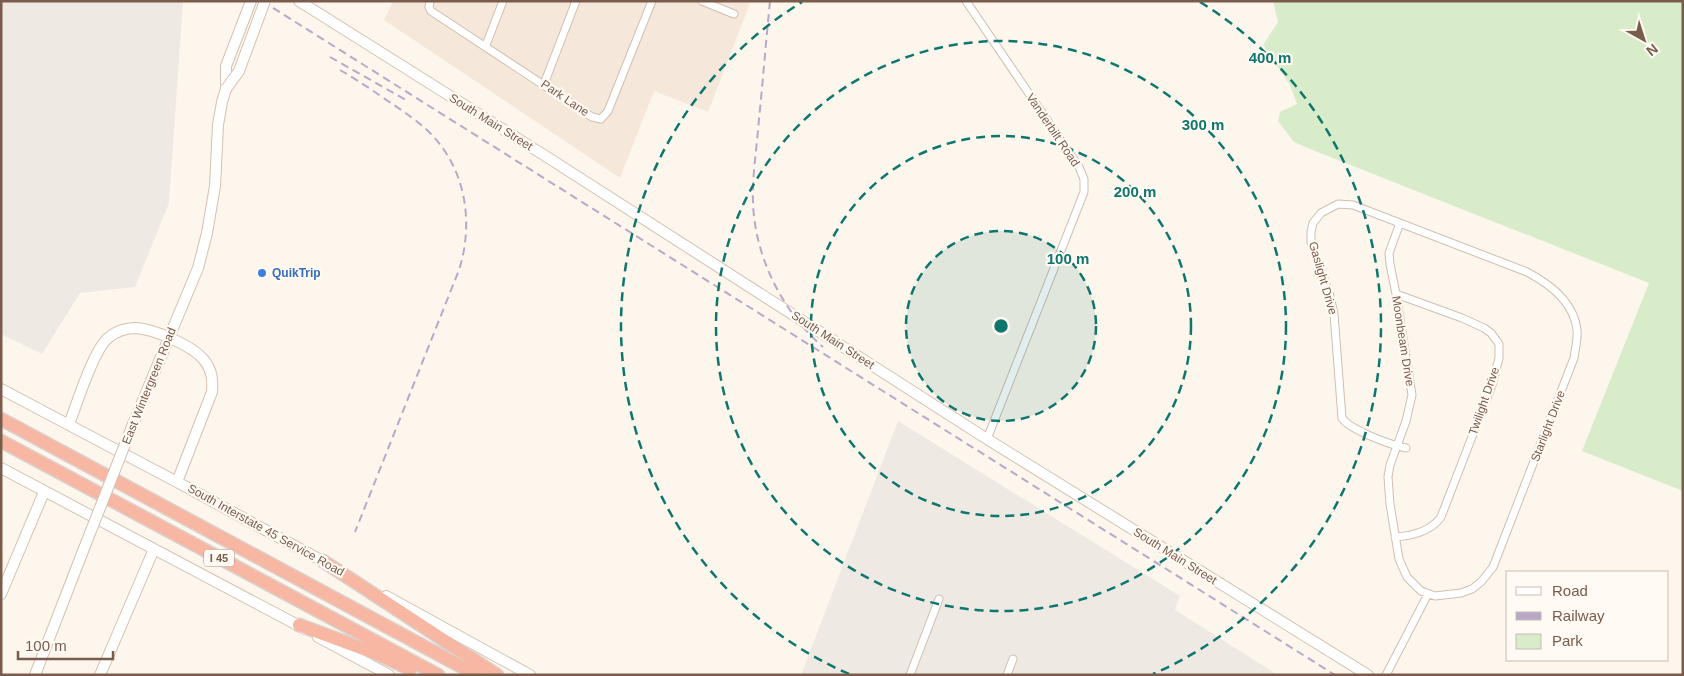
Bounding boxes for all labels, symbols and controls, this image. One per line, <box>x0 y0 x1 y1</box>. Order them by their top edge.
north arrow <box>1619 15 1669 65</box>
text: N <box>1643 41 1661 60</box>
text: 400 m <box>1249 49 1291 66</box>
street label: Park Lane <box>538 77 592 119</box>
street label: South Main Street <box>447 91 536 154</box>
street label: Vanderbilt Road <box>1023 91 1083 169</box>
text: 300 m <box>1182 116 1224 133</box>
text: 200 m <box>1114 183 1156 200</box>
street label: Gaslight Drive <box>1306 240 1340 316</box>
text: 100 m <box>1047 250 1089 267</box>
place label: QuikTrip <box>272 266 321 280</box>
marker: QuikTrip <box>256 267 268 279</box>
street label: Moonbeam Drive <box>1389 295 1417 388</box>
street label: South Main Street <box>789 308 878 372</box>
centre of rings <box>992 317 1010 335</box>
street label: East Wintergreen Road <box>119 326 179 446</box>
street label: Twilight Drive <box>1466 365 1502 437</box>
street label: Starlight Drive <box>1528 388 1568 464</box>
street label: South Interstate 45 Service Road <box>185 481 347 579</box>
street label: South Main Street <box>1131 525 1220 588</box>
road number: I 45 <box>204 550 234 566</box>
legend <box>1506 571 1669 661</box>
text: Road <box>1552 582 1588 599</box>
text: Railway <box>1552 607 1605 624</box>
scale bar <box>18 628 112 660</box>
text: Park <box>1552 632 1583 649</box>
text: 100 m <box>25 637 67 654</box>

